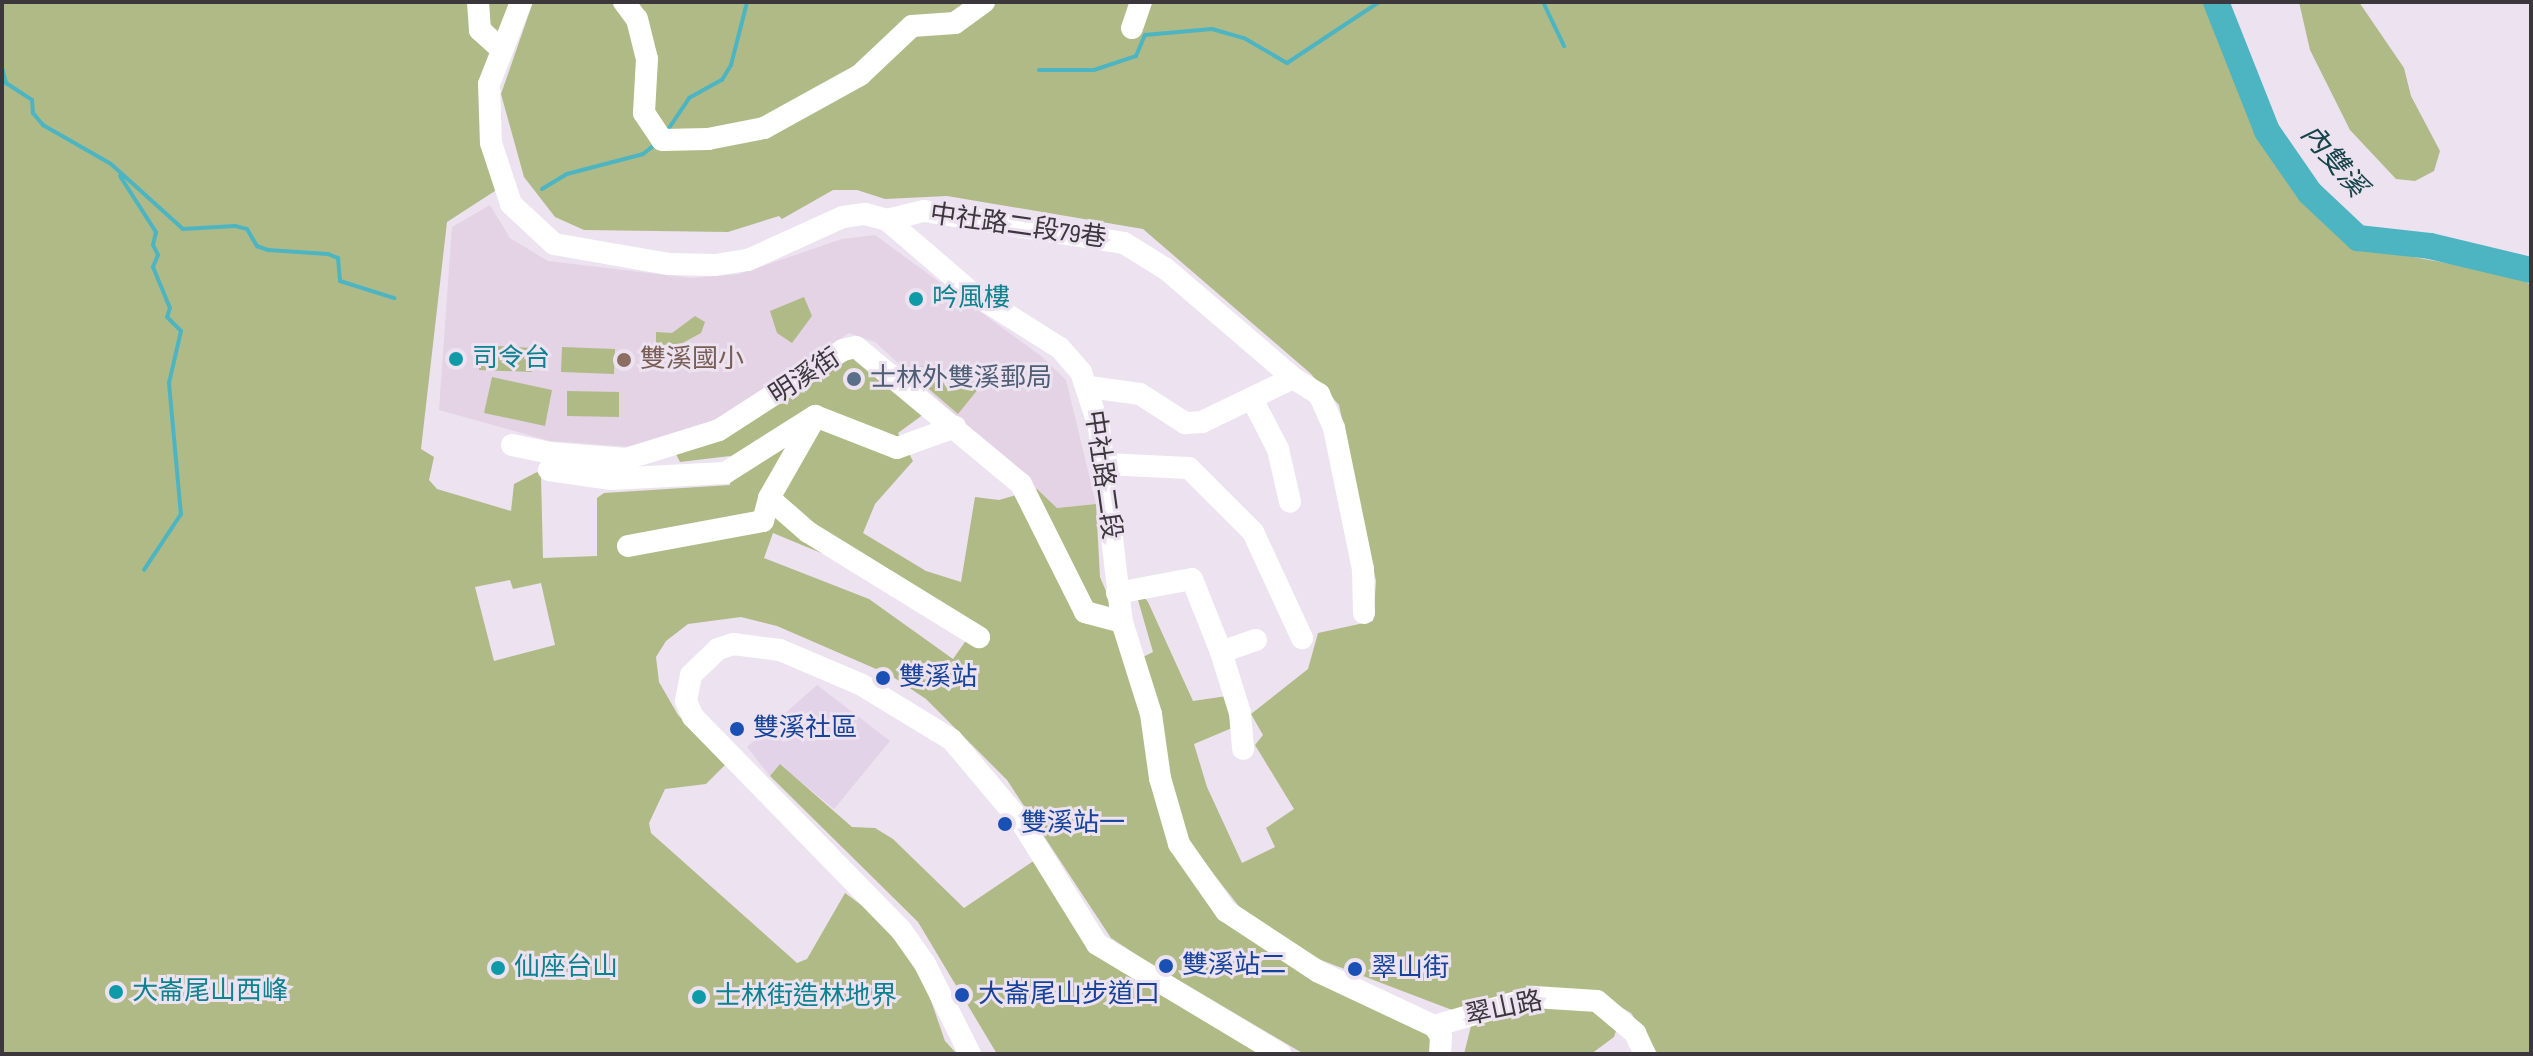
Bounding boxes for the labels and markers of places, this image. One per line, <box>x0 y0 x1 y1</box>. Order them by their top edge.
place label: 吟風樓 <box>932 283 1010 315</box>
marker: 吟風樓 <box>907 290 925 308</box>
place label: 司令台 <box>472 343 550 375</box>
place label: 雙溪國小 <box>640 344 744 376</box>
marker: 司令台 <box>447 350 465 368</box>
marker: 雙溪國小 <box>615 351 633 369</box>
place label: 士林外雙溪郵局 <box>870 363 1052 395</box>
marker: 士林外雙溪郵局 <box>845 370 863 388</box>
place label: 雙溪站 <box>899 662 977 694</box>
marker: 雙溪站 <box>874 669 892 687</box>
place label: 雙溪社區 <box>753 713 857 745</box>
marker: 雙溪社區 <box>728 720 746 738</box>
place label: 雙溪站一 <box>1021 808 1125 840</box>
marker: 雙溪站一 <box>996 815 1014 833</box>
place label: 雙溪站二 <box>1182 950 1286 982</box>
place label: 仙座台山 <box>514 952 618 984</box>
place label: 翠山街 <box>1371 953 1449 985</box>
marker: 雙溪站二 <box>1157 957 1175 975</box>
marker: 仙座台山 <box>489 959 507 977</box>
marker: 翠山街 <box>1346 960 1364 978</box>
place label: 大崙尾山西峰 <box>132 976 288 1008</box>
place label: 大崙尾山步道口 <box>978 979 1160 1011</box>
place label: 士林街造林地界 <box>715 981 897 1013</box>
marker: 大崙尾山西峰 <box>107 983 125 1001</box>
marker: 大崙尾山步道口 <box>953 986 971 1004</box>
marker: 士林街造林地界 <box>690 988 708 1006</box>

